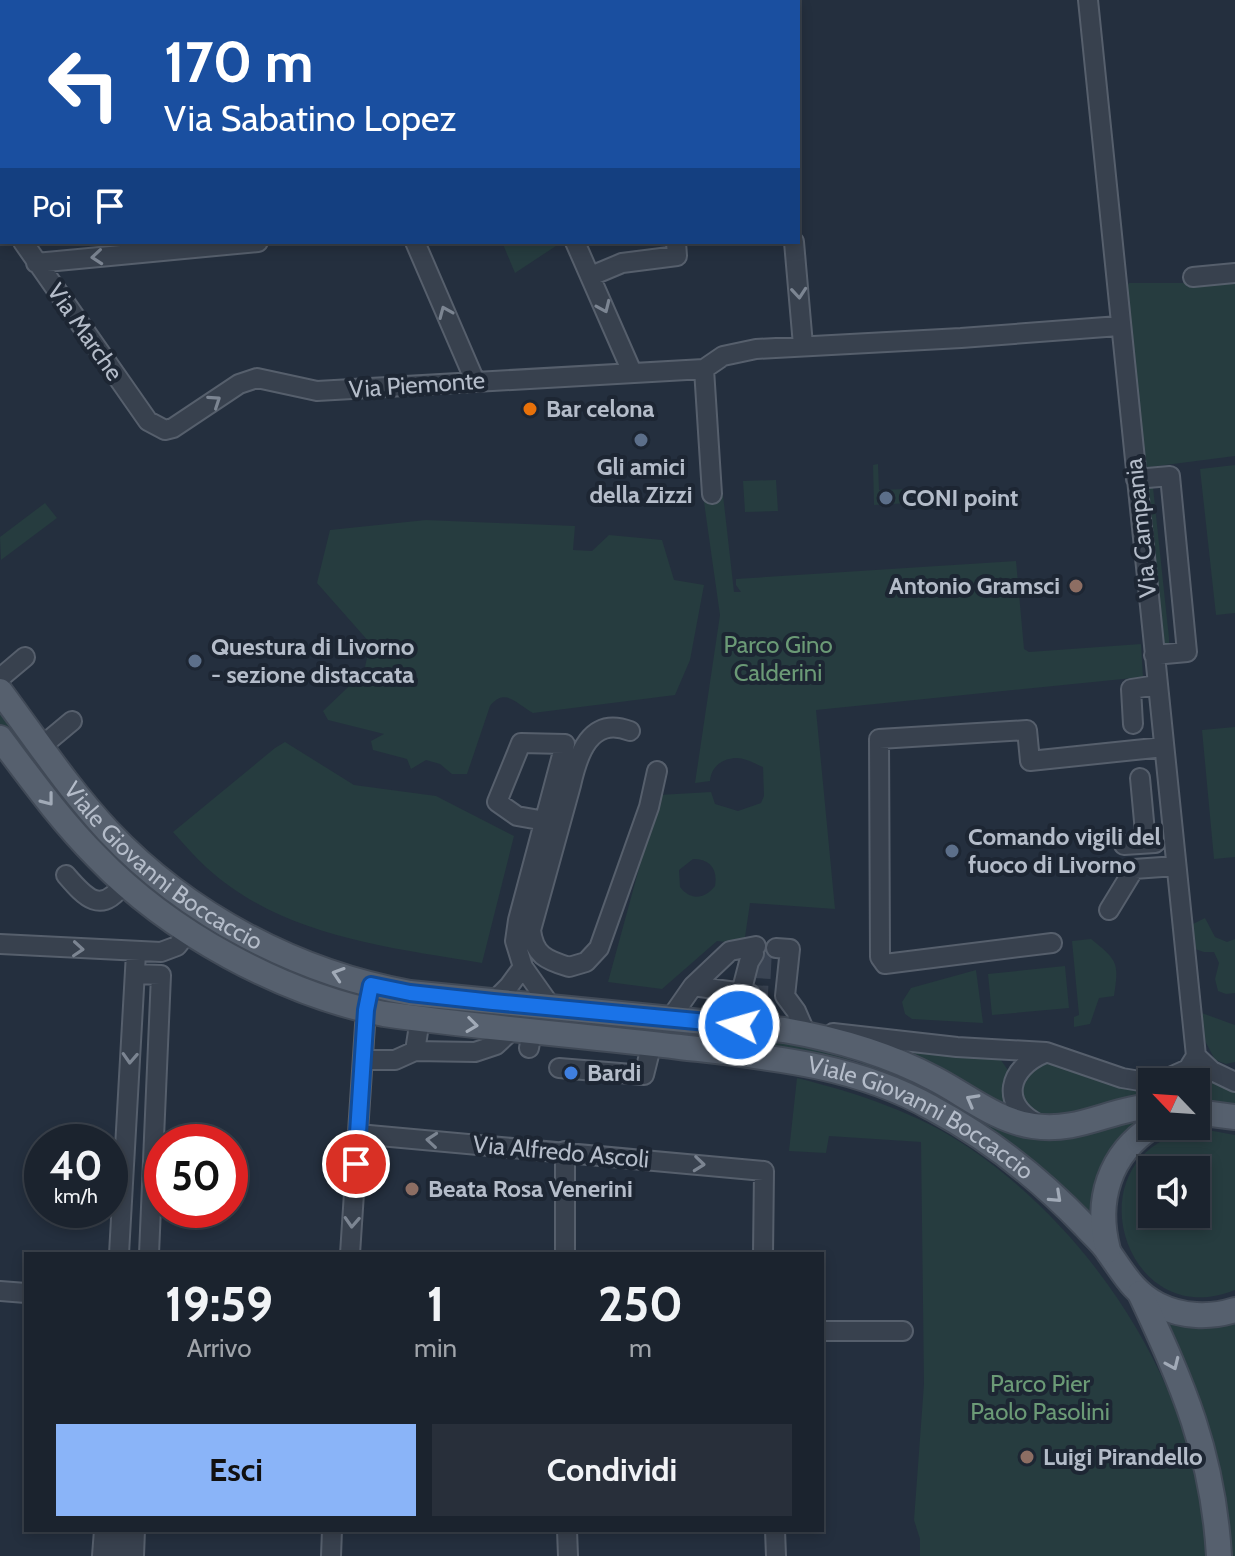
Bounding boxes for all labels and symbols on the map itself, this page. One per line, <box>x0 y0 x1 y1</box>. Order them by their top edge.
one-way arrow <box>90 249 103 266</box>
street label: Via Marche <box>41 278 129 386</box>
one-way arrow <box>790 287 807 300</box>
one-way arrow <box>595 298 611 313</box>
one-way arrow <box>438 305 454 320</box>
street label: Via Piemonte <box>348 365 486 404</box>
place label: Bar celona <box>546 394 655 423</box>
one-way arrow <box>206 395 220 410</box>
marker: Bar celona <box>521 400 539 418</box>
marker: Gli amici della Zizzi <box>632 431 650 449</box>
place label: Gli amici della Zizzi <box>589 452 693 509</box>
street label: Via Campania <box>1119 456 1162 599</box>
place label: CONI point <box>902 483 1018 512</box>
marker: CONI point <box>877 489 895 507</box>
place label: Antonio Gramsci <box>889 571 1060 600</box>
marker: Antonio Gramsci <box>1067 577 1085 595</box>
park label: Parco Gino Calderini <box>723 630 833 687</box>
place label: Questura di Livorno - sezione distaccata <box>211 632 415 689</box>
marker: Questura di Livorno - sezione distaccata <box>186 652 204 670</box>
street label: Viale Giovanni Boccaccio <box>58 776 268 956</box>
one-way arrow <box>38 791 52 806</box>
place label: Comando vigili del fuoco di Livorno <box>968 822 1161 879</box>
marker: Comando vigili del fuoco di Livorno <box>943 842 961 860</box>
one-way arrow <box>72 940 85 957</box>
one-way arrow <box>331 968 345 984</box>
position arrow <box>697 983 781 1067</box>
one-way arrow <box>465 1016 479 1033</box>
street label: Viale Giovanni Boccaccio <box>805 1050 1040 1185</box>
one-way arrow <box>122 1052 139 1065</box>
place label: Bardi <box>587 1058 641 1087</box>
marker: Bardi <box>562 1064 580 1082</box>
north arrow <box>1138 1068 1210 1140</box>
one-way arrow <box>966 1094 980 1110</box>
speed limit sign: 50 <box>144 1124 248 1228</box>
street label: Via Alfredo Ascoli <box>472 1129 650 1174</box>
pin <box>322 1130 390 1198</box>
one-way arrow <box>425 1132 438 1149</box>
one-way arrow <box>692 1156 705 1173</box>
place label: Beata Rosa Venerini <box>428 1174 633 1203</box>
marker: Beata Rosa Venerini <box>403 1180 421 1198</box>
one-way arrow <box>1047 1188 1061 1203</box>
one-way arrow <box>344 1216 361 1229</box>
one-way arrow <box>1163 1355 1179 1370</box>
park label: Parco Pier Paolo Pasolini <box>970 1369 1110 1426</box>
place label: Luigi Pirandello <box>1043 1442 1203 1471</box>
marker: Luigi Pirandello <box>1018 1448 1036 1466</box>

